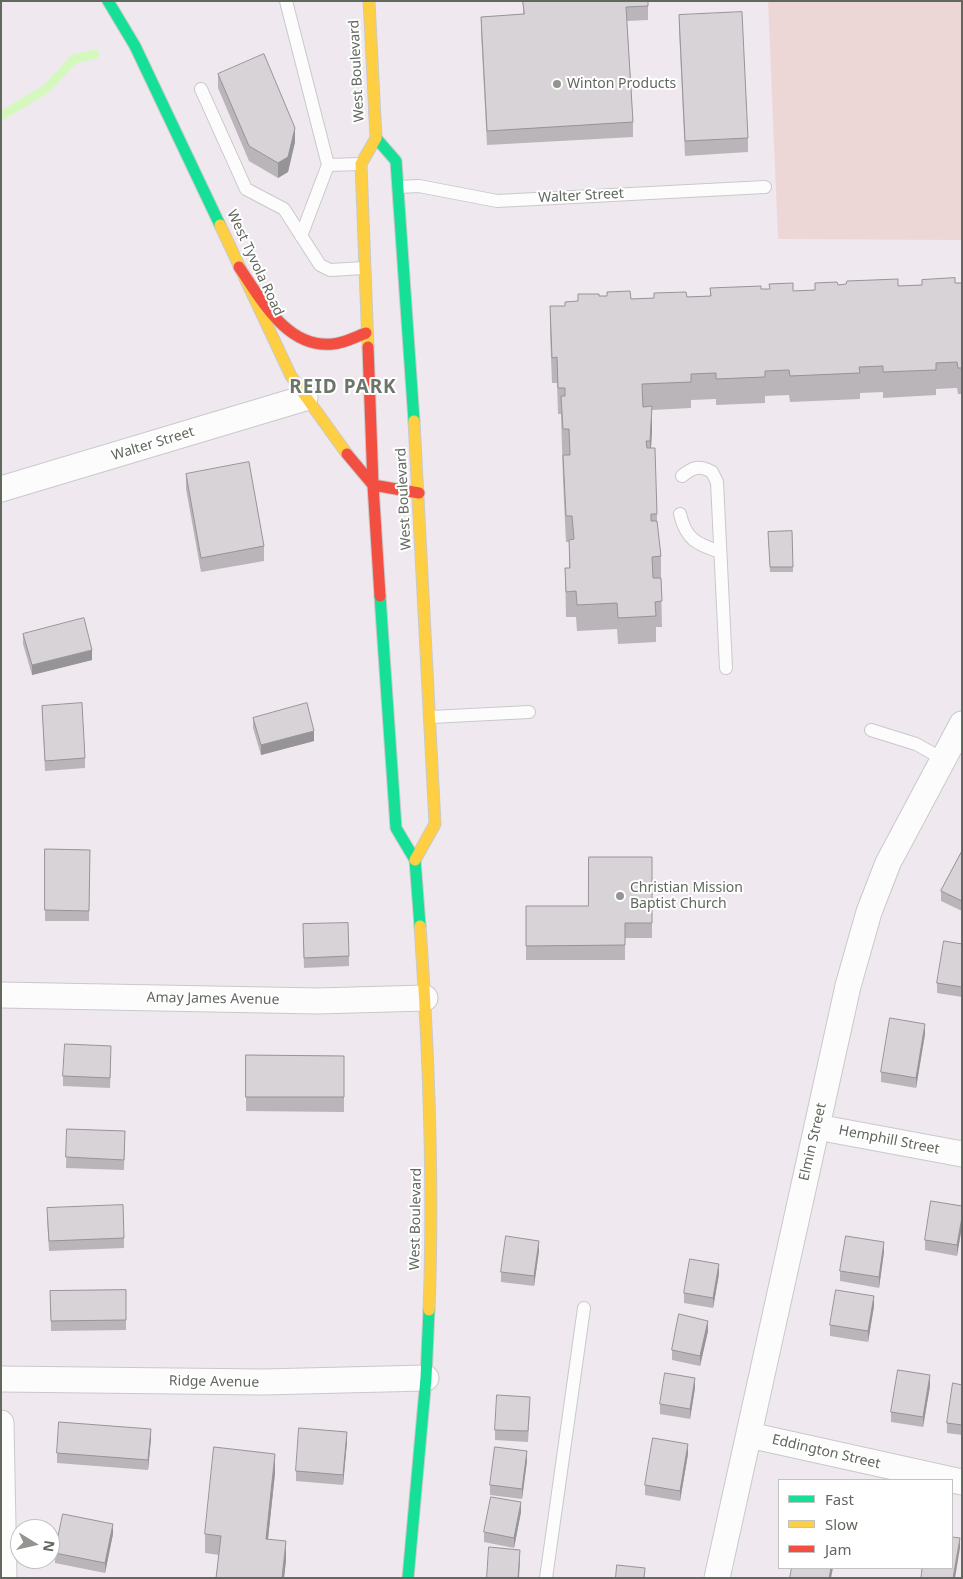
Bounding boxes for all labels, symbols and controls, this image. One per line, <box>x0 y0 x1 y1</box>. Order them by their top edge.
street label: West Boulevard <box>346 19 368 123</box>
place label: Winton Products <box>567 76 676 92</box>
marker: Winton Products <box>551 78 563 90</box>
street label: Walter Street <box>538 185 624 207</box>
street label: West Tyvola Road <box>223 207 287 319</box>
district label: REID PARK <box>288 377 398 399</box>
street label: Walter Street <box>110 423 196 465</box>
street label: West Boulevard <box>393 447 415 551</box>
place label: Christian Mission Baptist Church <box>630 880 743 912</box>
marker: Christian Mission Baptist Church <box>614 890 626 902</box>
street label: Amay James Avenue <box>146 989 280 1009</box>
street label: Elmin Street <box>796 1101 830 1183</box>
street label: Hemphill Street <box>837 1122 941 1158</box>
street label: West Boulevard <box>407 1168 425 1270</box>
street label: Ridge Avenue <box>169 1373 259 1391</box>
street label: Eddington Street <box>770 1431 882 1473</box>
legend <box>778 1479 953 1569</box>
text: Fast <box>825 1489 854 1509</box>
text: Slow <box>825 1514 858 1534</box>
north arrow <box>10 1519 60 1569</box>
text: N <box>39 1539 60 1553</box>
text: Jam <box>825 1539 852 1559</box>

